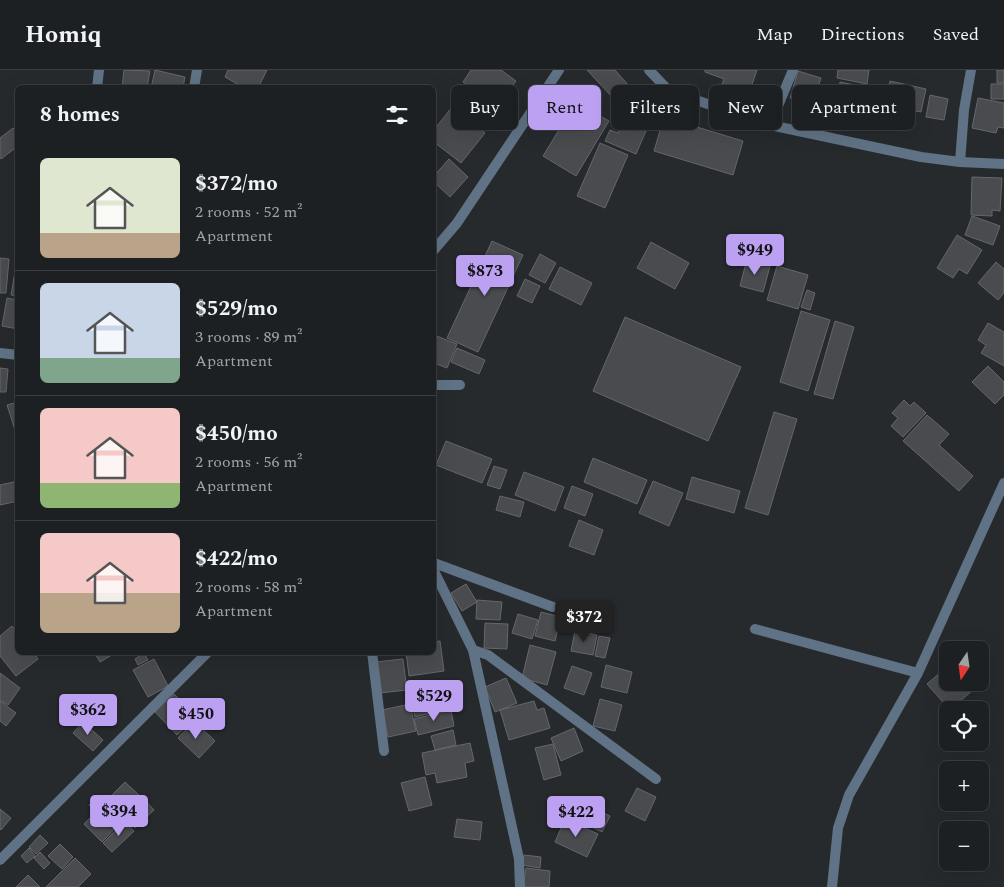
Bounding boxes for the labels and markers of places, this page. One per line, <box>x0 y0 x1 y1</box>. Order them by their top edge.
pin: $949 <box>725 234 785 276</box>
pin: $873 <box>455 254 515 297</box>
pin: $372 <box>554 600 614 643</box>
pin: $529 <box>404 680 464 722</box>
pin: $362 <box>58 694 118 736</box>
pin: $450 <box>166 698 226 740</box>
pin: $394 <box>89 794 149 837</box>
pin: $422 <box>546 796 606 838</box>

